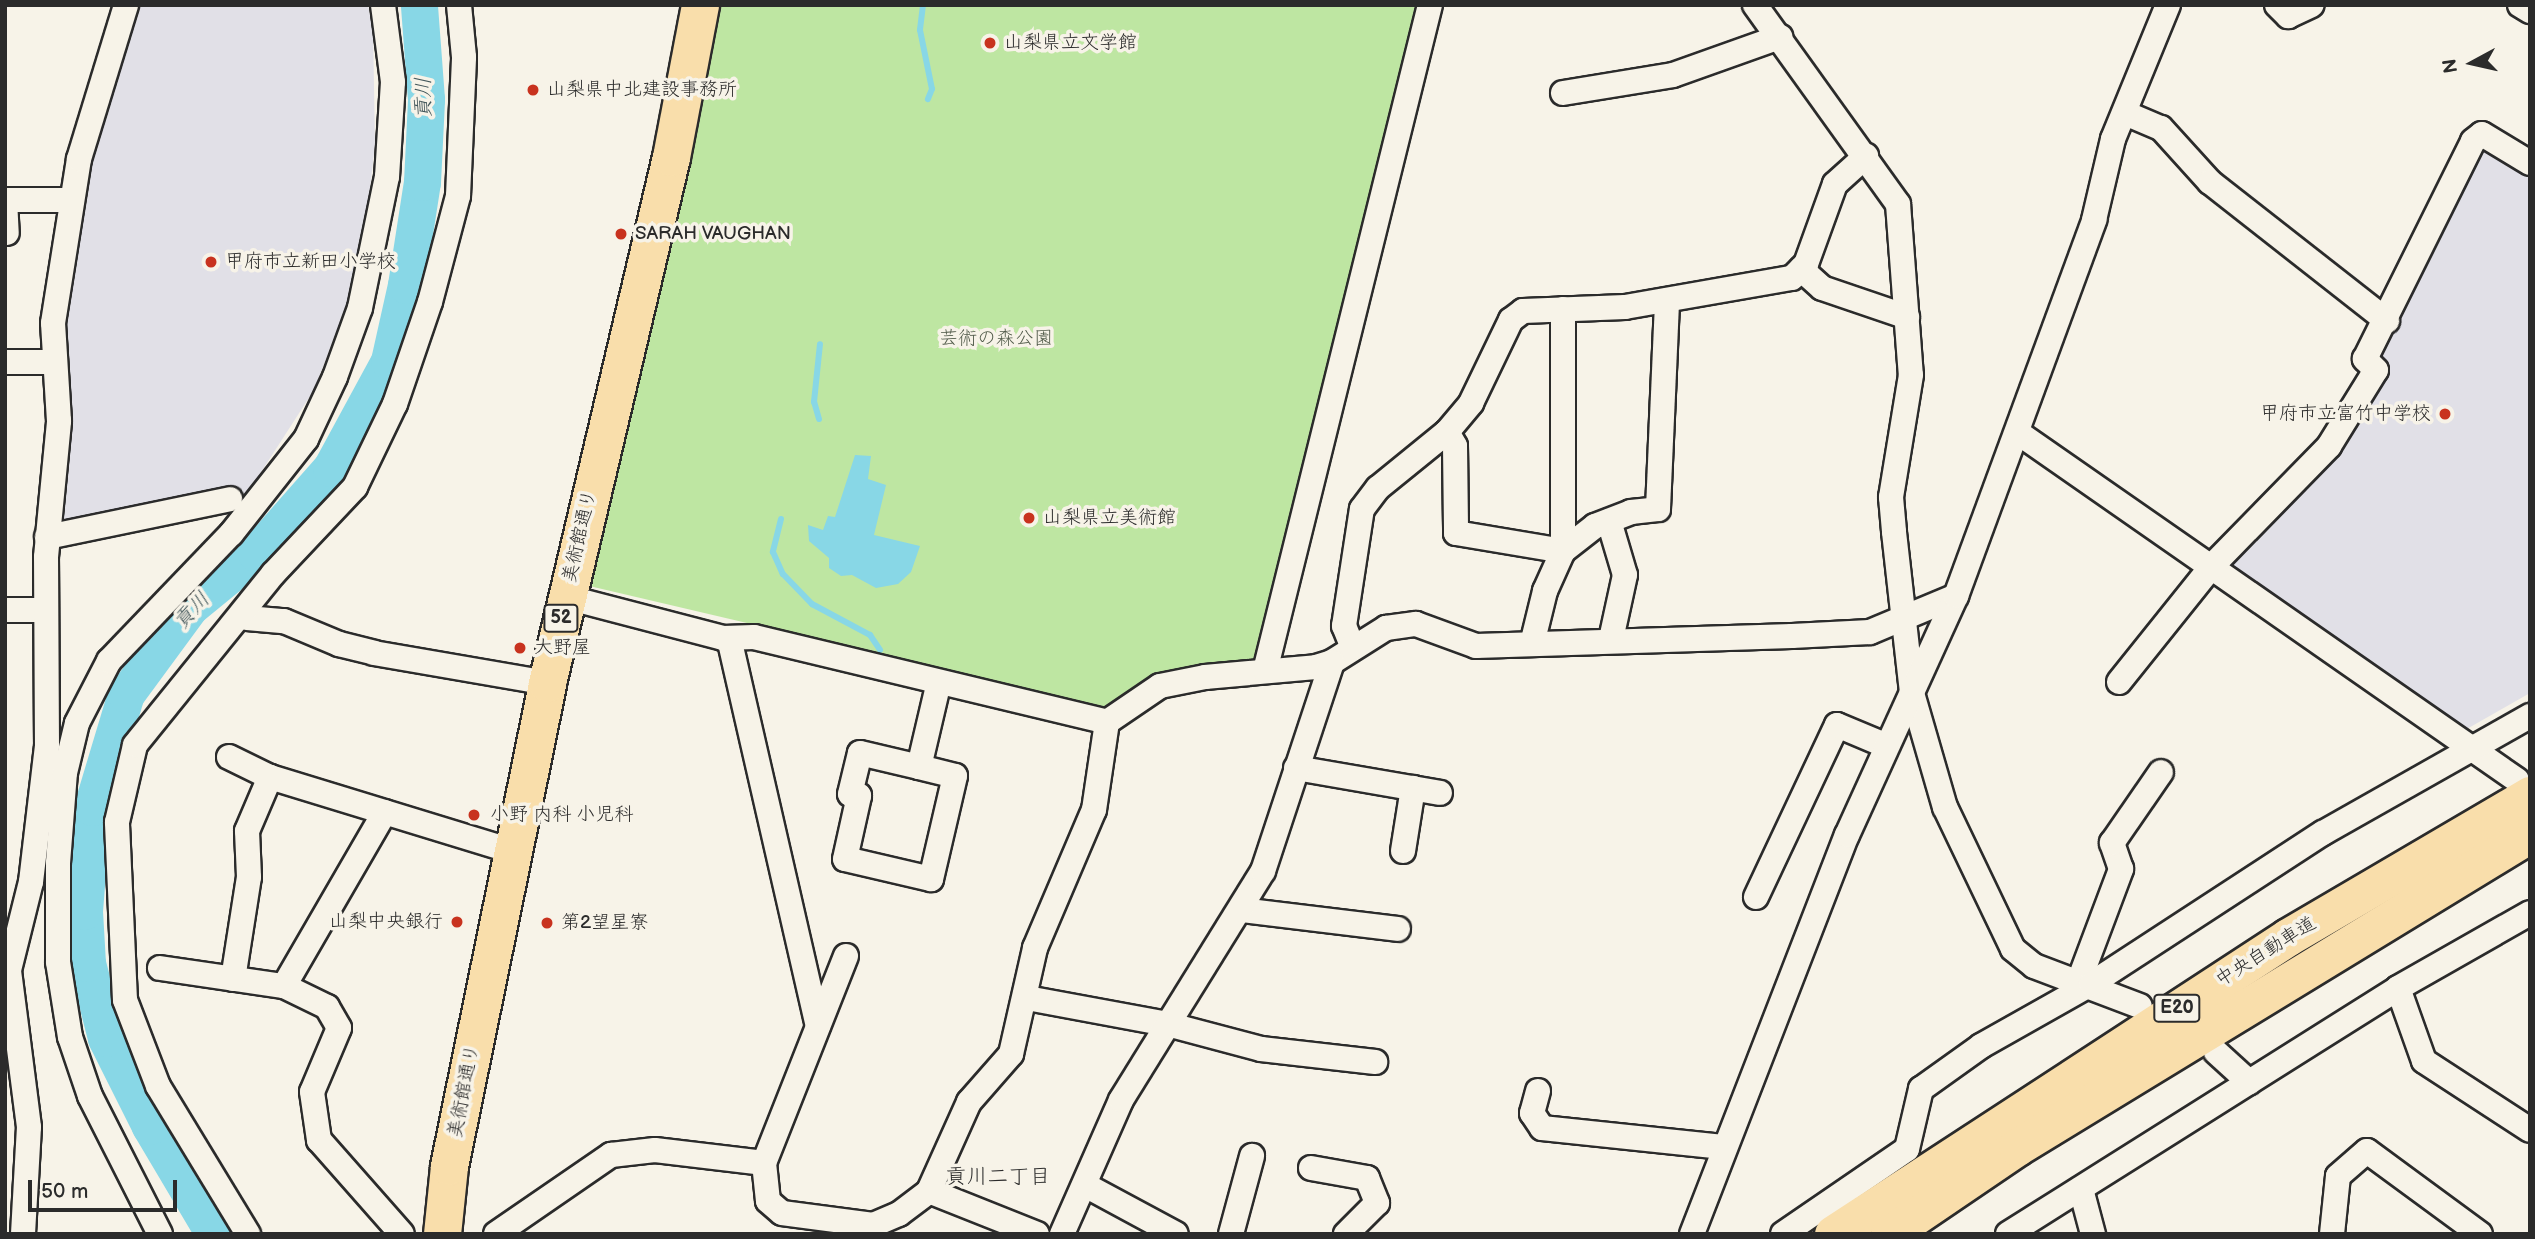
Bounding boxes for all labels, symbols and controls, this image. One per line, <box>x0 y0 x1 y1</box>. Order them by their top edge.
north arrow <box>2437 28 2507 98</box>
place label: 山梨県立文学館 <box>1004 32 1137 54</box>
marker: 山梨県立文学館 <box>982 35 998 51</box>
text: N <box>2438 57 2463 75</box>
water label: 貢川 <box>411 77 437 119</box>
place label: 山梨県中北建設事務所 <box>547 79 737 101</box>
marker: 山梨県中北建設事務所 <box>525 82 541 98</box>
place label: SARAH VAUGHAN <box>635 223 792 245</box>
marker: SARAH VAUGHAN <box>613 226 629 242</box>
place label: 甲府市立新田小学校 <box>225 251 396 273</box>
marker: 甲府市立新田小学校 <box>203 254 219 270</box>
park label: 芸術の森公園 <box>939 328 1053 350</box>
place label: 甲府市立富竹中学校 <box>2260 403 2431 425</box>
marker: 甲府市立富竹中学校 <box>2437 406 2453 422</box>
street label: 美術館通り <box>558 487 602 585</box>
place label: 山梨県立美術館 <box>1043 507 1176 529</box>
marker: 山梨県立美術館 <box>1021 510 1037 526</box>
water label: 貢川 <box>168 587 216 635</box>
road number: 52 <box>542 604 580 632</box>
place label: 大野屋 <box>534 637 591 659</box>
marker: 大野屋 <box>512 640 528 656</box>
place label: 小野 内科 小児科 <box>490 804 633 826</box>
marker: 小野 内科 小児科 <box>464 805 484 825</box>
place label: 山梨中央銀行 <box>329 911 443 933</box>
place label: 第2望星寮 <box>561 912 648 934</box>
street label: 中央自動車道 <box>2212 912 2320 992</box>
marker: 山梨中央銀行 <box>449 914 465 930</box>
marker: 第2望星寮 <box>539 915 555 931</box>
road number: E20 <box>2152 993 2202 1023</box>
street label: 美術館通り <box>444 1042 484 1140</box>
district label: 貢川二丁目 <box>946 1164 1050 1190</box>
scale bar <box>32 1166 180 1210</box>
text: 50 m <box>41 1179 88 1204</box>

